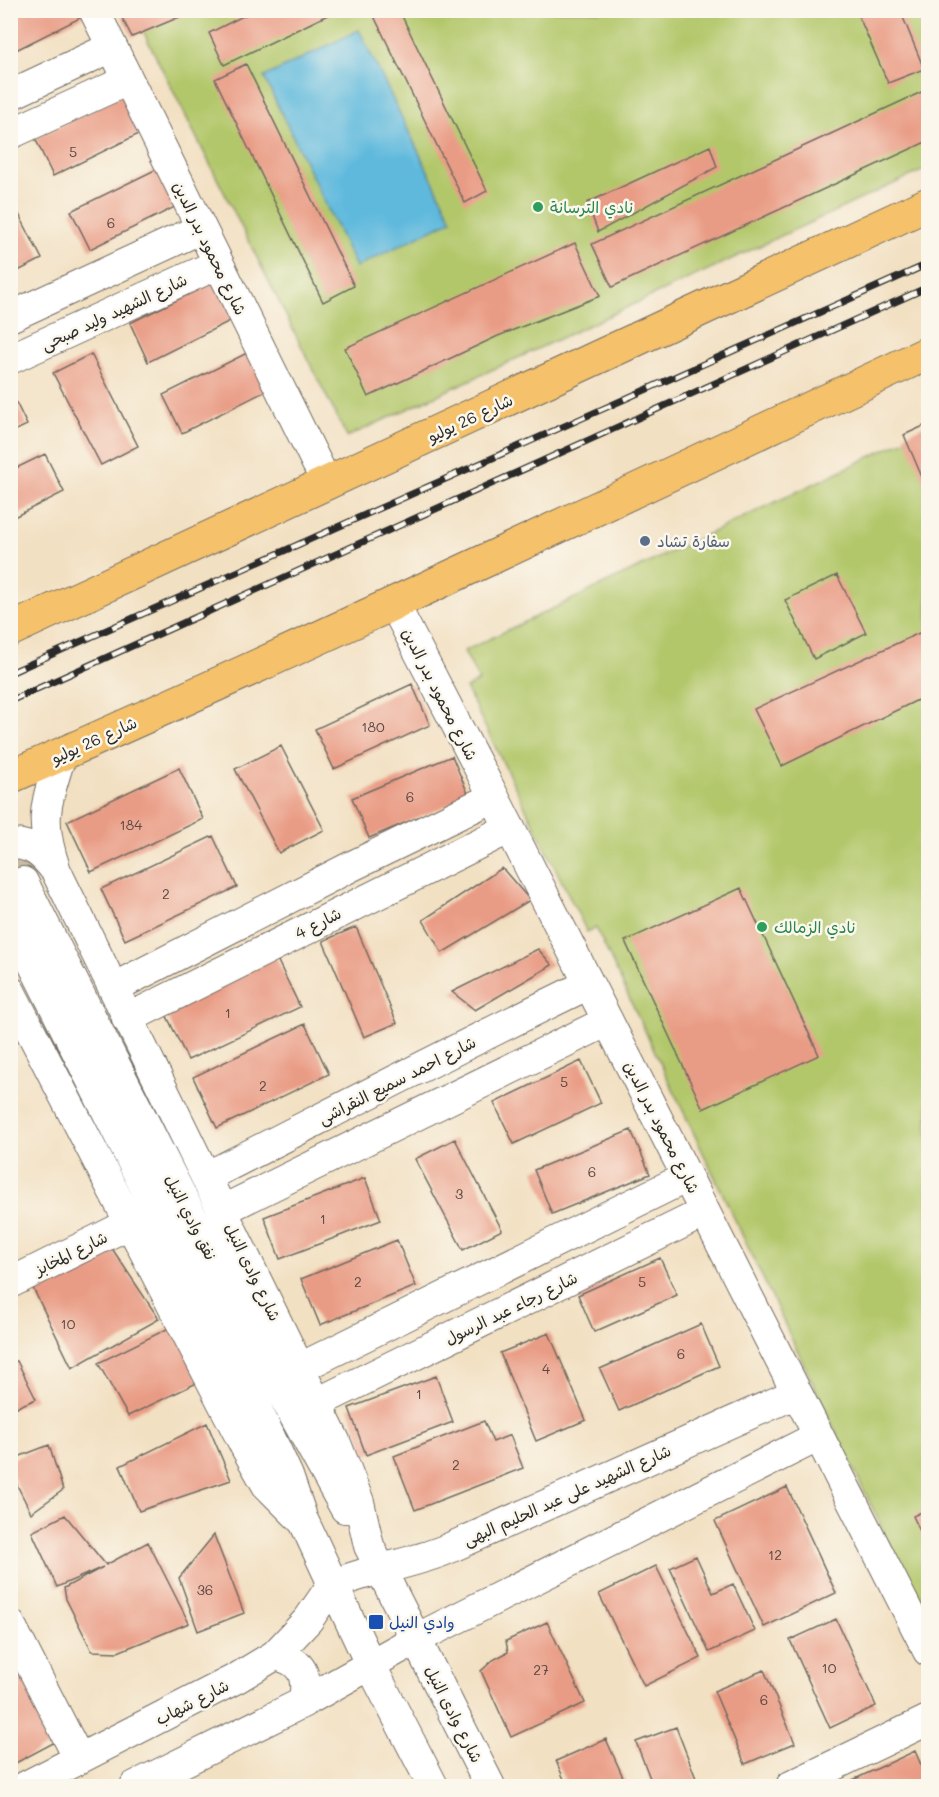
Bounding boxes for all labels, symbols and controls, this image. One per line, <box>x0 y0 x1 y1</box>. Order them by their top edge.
house number: 5 <box>69 142 77 161</box>
street label: شارع محمود بدر الدين <box>167 178 252 319</box>
place label: نادي الترسانة <box>550 196 633 219</box>
marker: نادي الترسانة <box>531 200 545 214</box>
house number: 6 <box>107 213 115 232</box>
street label: شارع الشهيد وليد صبحى <box>37 268 191 356</box>
street label: شارع 26 يوليو <box>423 389 517 449</box>
place label: سفارة تشاد <box>657 530 730 551</box>
marker: سفارة تشاد <box>638 534 652 548</box>
street label: شارع محمود بدر الدين <box>396 624 483 765</box>
street label: شارع 26 يوليو <box>47 711 141 770</box>
house number: 180 <box>361 717 385 736</box>
house number: 6 <box>406 787 414 806</box>
house number: 184 <box>120 815 143 834</box>
house number: 2 <box>162 884 170 903</box>
street label: شارع 4 <box>291 902 345 945</box>
place label: نادي الزمالك <box>774 916 855 939</box>
marker: نادي الزمالك <box>755 920 769 934</box>
house number: 1 <box>225 1003 231 1022</box>
street label: شارع احمد سميع النقراشى <box>314 1031 480 1130</box>
street label: شارع محمود بدر الدين <box>618 1057 705 1198</box>
house number: 5 <box>560 1072 568 1091</box>
house number: 2 <box>259 1076 267 1095</box>
house number: 6 <box>588 1162 596 1181</box>
street label: نفق وادي النيل <box>159 1170 222 1264</box>
house number: 3 <box>455 1184 463 1203</box>
house number: 1 <box>320 1209 326 1228</box>
street label: شارع وادى النيل <box>219 1219 286 1325</box>
street label: شارع المخابز <box>29 1226 112 1282</box>
street label: شارع رجاء عبد الرسول <box>441 1266 581 1351</box>
house number: 2 <box>354 1272 362 1291</box>
house number: 5 <box>638 1272 646 1291</box>
house number: 10 <box>61 1314 76 1333</box>
house number: 6 <box>677 1344 685 1363</box>
house number: 4 <box>542 1359 551 1378</box>
house number: 1 <box>416 1384 422 1403</box>
street label: شارع الشهيد على عبد الحليم البهى <box>460 1439 675 1553</box>
house number: 2 <box>452 1455 460 1474</box>
house number: 12 <box>768 1545 782 1564</box>
house number: 36 <box>197 1580 213 1599</box>
place label: وادي النيل <box>389 1611 455 1634</box>
marker: وادي النيل <box>367 1613 385 1631</box>
house number: 10 <box>822 1658 837 1677</box>
house number: 27 <box>533 1660 549 1679</box>
street label: شارع وادى النيل <box>419 1662 488 1767</box>
street label: شارع شهاب <box>151 1674 233 1731</box>
house number: 6 <box>760 1690 768 1709</box>

